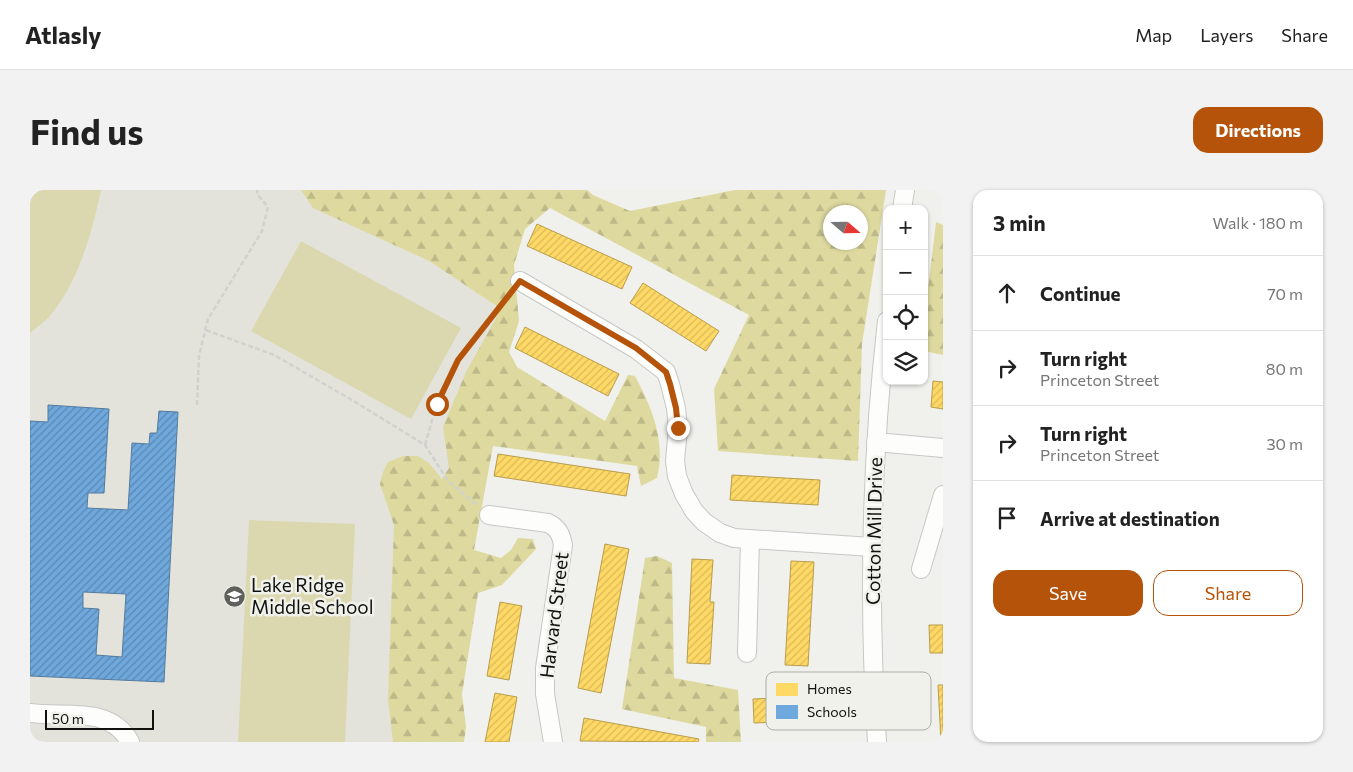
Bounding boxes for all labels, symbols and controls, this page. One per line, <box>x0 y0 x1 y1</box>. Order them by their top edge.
text: Atlasly <box>25 20 102 49</box>
text: Map <box>1135 24 1172 46</box>
text: Layers <box>1200 24 1253 46</box>
text: Share <box>1281 24 1328 46</box>
button: Directions <box>1193 107 1323 153</box>
text: Find us <box>30 109 144 152</box>
north arrow <box>823 205 868 250</box>
map controls <box>883 205 928 385</box>
button: + <box>883 205 928 250</box>
text: 3 min <box>993 210 1046 235</box>
text: Walk · 180 m <box>1213 213 1303 232</box>
button: − <box>883 250 928 295</box>
icon: ahead <box>993 279 1021 307</box>
text: Continue <box>1040 282 1120 305</box>
text: 70 m <box>1267 284 1303 303</box>
button: locate <box>883 295 928 340</box>
button: layers <box>883 340 928 385</box>
text: Turn right <box>1040 347 1127 370</box>
icon: right <box>993 354 1021 382</box>
text: 80 m <box>1266 359 1303 378</box>
text: Princeton Street <box>1040 370 1159 389</box>
route start <box>426 393 449 416</box>
route end <box>667 417 690 440</box>
text: Turn right <box>1040 422 1127 445</box>
icon: right <box>993 429 1021 457</box>
text: 30 m <box>1266 434 1303 453</box>
text: Princeton Street <box>1040 445 1159 464</box>
street label: Cotton Mill Drive <box>861 457 886 605</box>
icon: arrive <box>993 504 1021 532</box>
text: Arrive at destination <box>1040 507 1220 530</box>
street label: Harvard Street <box>534 550 573 679</box>
button: Save <box>993 570 1143 616</box>
button: Share <box>1153 570 1303 616</box>
place label: Lake Ridge Middle School <box>251 573 373 618</box>
school or university icon: Lake Ridge Middle School <box>223 584 247 608</box>
legend <box>766 672 931 730</box>
text: Homes <box>807 680 852 697</box>
text: Schools <box>807 703 857 720</box>
scale bar <box>45 707 154 730</box>
text: 50 m <box>52 710 84 727</box>

